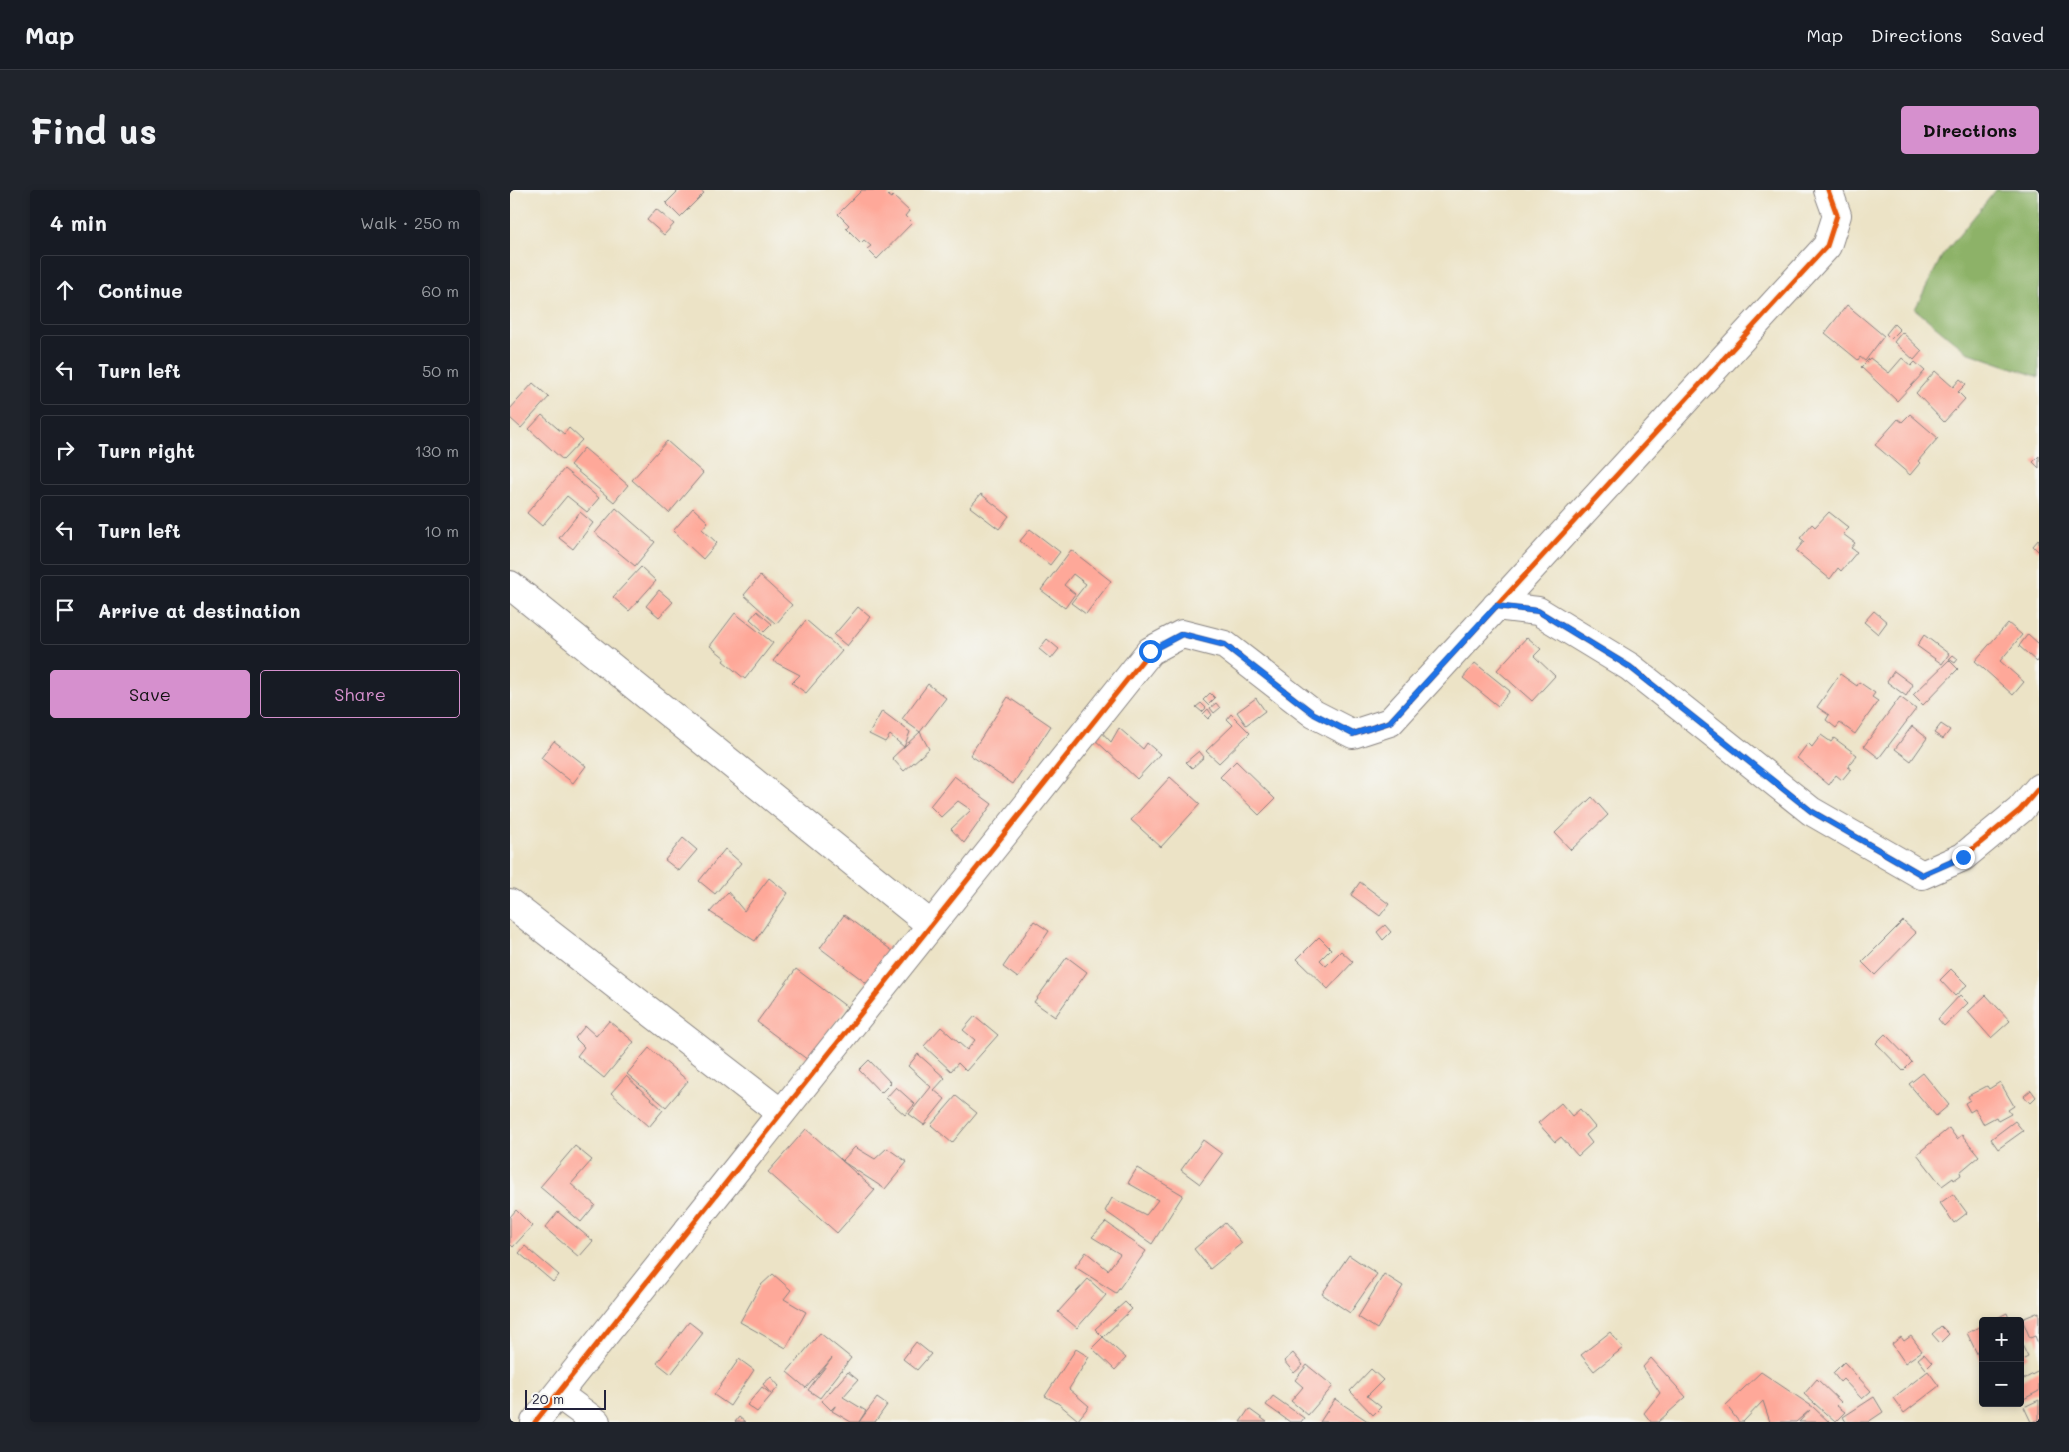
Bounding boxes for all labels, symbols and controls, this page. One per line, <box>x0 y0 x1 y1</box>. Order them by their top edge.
text: Map <box>25 19 74 50</box>
text: Map <box>1806 23 1843 47</box>
text: Directions <box>1871 23 1963 47</box>
text: Saved <box>1991 23 2044 47</box>
button: Directions <box>1901 106 2039 154</box>
text: Find us <box>30 107 157 153</box>
text: 4 min <box>50 209 107 236</box>
text: Walk · 250 m <box>360 212 460 233</box>
icon: ahead <box>51 276 79 304</box>
text: Continue <box>98 278 183 303</box>
text: 60 m <box>422 280 459 301</box>
icon: left <box>51 356 79 384</box>
text: Turn left <box>98 358 181 383</box>
text: 50 m <box>422 360 459 381</box>
icon: right <box>51 436 79 464</box>
text: Turn right <box>98 438 195 463</box>
text: 130 m <box>415 440 459 461</box>
icon: left <box>51 516 79 544</box>
text: Turn left <box>98 518 181 543</box>
text: 10 m <box>424 520 459 541</box>
icon: arrive <box>51 596 79 624</box>
text: Arrive at destination <box>98 598 301 623</box>
route start <box>1139 640 1162 663</box>
button: Save <box>50 670 250 718</box>
button: Share <box>260 670 460 718</box>
route end <box>1952 846 1975 869</box>
map controls <box>1979 1317 2024 1407</box>
button: + <box>1979 1317 2024 1362</box>
button: − <box>1979 1362 2024 1407</box>
scale bar <box>525 1387 606 1410</box>
text: 20 m <box>532 1389 564 1408</box>

